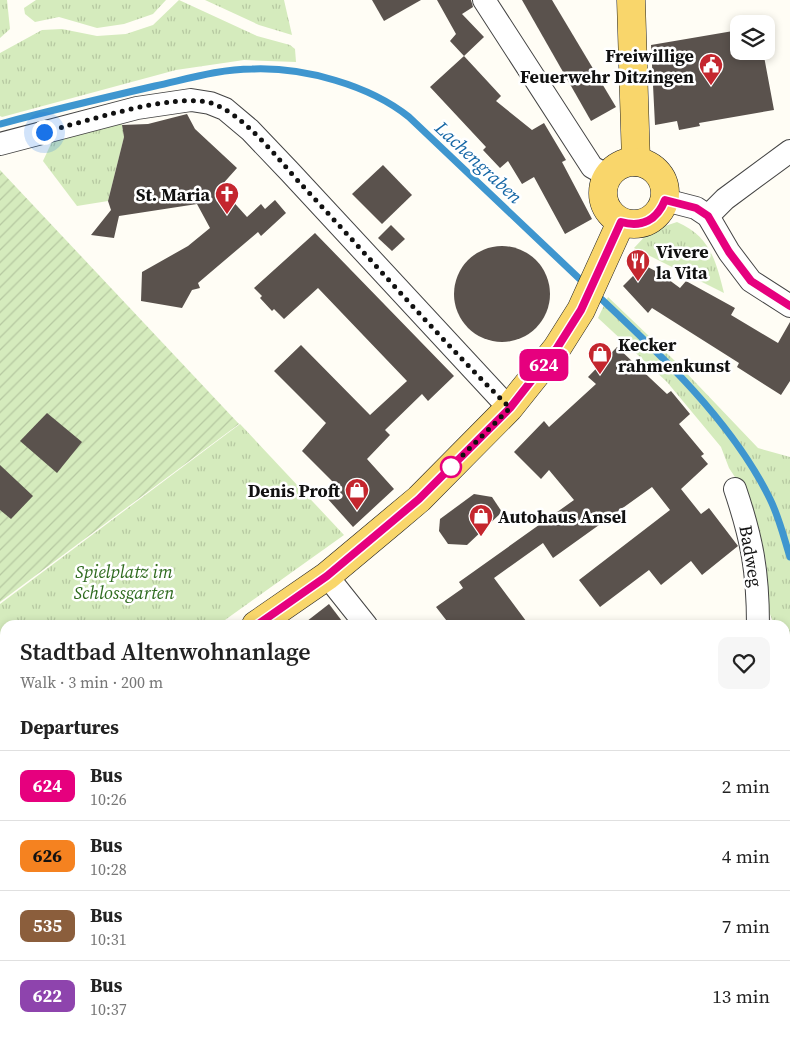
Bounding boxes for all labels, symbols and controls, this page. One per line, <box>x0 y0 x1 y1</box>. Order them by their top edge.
map controls <box>730 15 775 60</box>
button: layers <box>730 15 775 60</box>
place label: Freiwillige Feuerwehr Ditzingen <box>520 43 694 89</box>
public building icon: Freiwillige Feuerwehr Ditzingen <box>698 52 724 86</box>
water label: Lachengraben <box>429 114 529 209</box>
your location <box>32 120 57 145</box>
church icon: St. Maria <box>214 181 240 215</box>
place label: St. Maria <box>136 182 210 207</box>
place label: Vivere la Vita <box>656 239 709 285</box>
restaurant icon: Vivere la Vita <box>625 248 651 282</box>
place label: Kecker rahmenkunst <box>618 332 731 378</box>
shop icon: Kecker rahmenkunst <box>587 341 613 375</box>
line badge: 624 <box>515 349 573 381</box>
text: 624 <box>529 352 559 377</box>
unlabelled marker <box>440 456 462 478</box>
shop icon: Denis Proft <box>344 477 370 511</box>
place label: Denis Proft <box>248 478 341 503</box>
shop icon: Autohaus Ansel <box>468 503 494 537</box>
place label: Autohaus Ansel <box>498 504 627 529</box>
street label: Badweg <box>733 523 769 589</box>
park label: Spielplatz im Schlossgarten <box>74 559 174 605</box>
text: Stadtbad Altenwohnanlage <box>20 635 311 668</box>
button: heart <box>718 637 770 689</box>
text: Walk · 3 min · 200 m <box>20 671 163 693</box>
text: Departures <box>20 714 119 740</box>
text: Bus <box>90 762 122 788</box>
text: 624 <box>33 773 62 798</box>
text: 2 min <box>722 773 770 799</box>
text: 10:26 <box>90 788 127 810</box>
text: Bus <box>90 832 122 858</box>
text: 626 <box>33 843 62 868</box>
text: 4 min <box>722 843 770 869</box>
text: 10:28 <box>90 858 127 880</box>
text: Bus <box>90 902 122 928</box>
text: 535 <box>33 913 62 938</box>
text: 7 min <box>722 913 770 939</box>
text: 10:31 <box>90 928 127 950</box>
text: Bus <box>90 972 122 998</box>
text: 622 <box>33 983 62 1008</box>
text: 13 min <box>712 983 770 1009</box>
text: 10:37 <box>90 998 127 1020</box>

